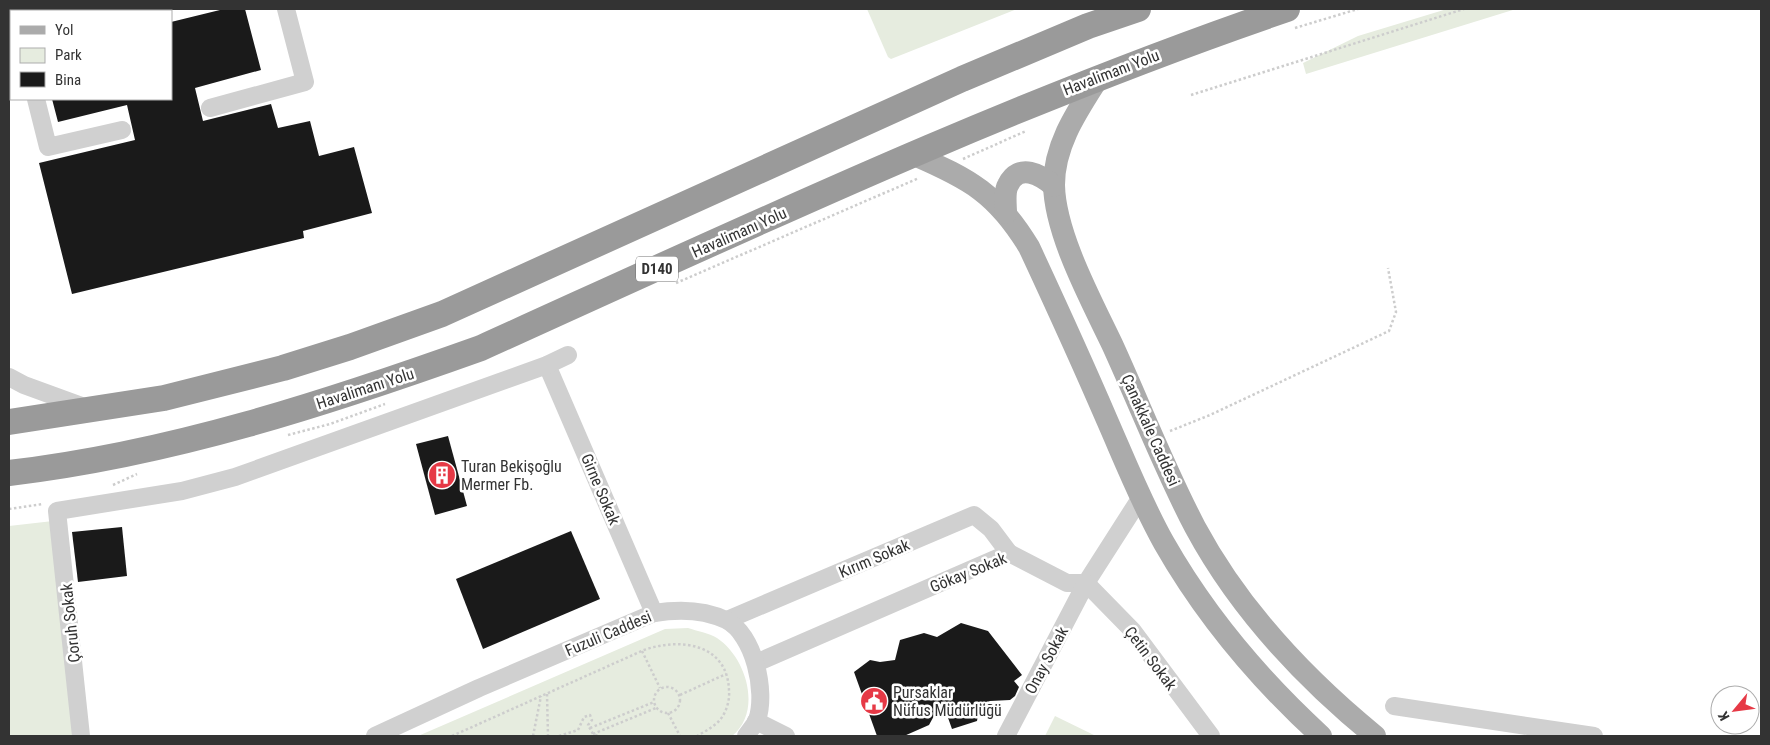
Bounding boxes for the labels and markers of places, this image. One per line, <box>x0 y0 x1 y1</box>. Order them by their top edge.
place label: Turan Bekişoğlu Mermer Fb. <box>461 457 562 494</box>
building icon: Turan Bekişoğlu Mermer Fb. <box>427 460 457 490</box>
place label: Pursaklar Nüfus Müdürlüğü <box>893 683 1002 720</box>
public building icon: Pursaklar Nüfus Müdürlüğü <box>859 686 889 716</box>

